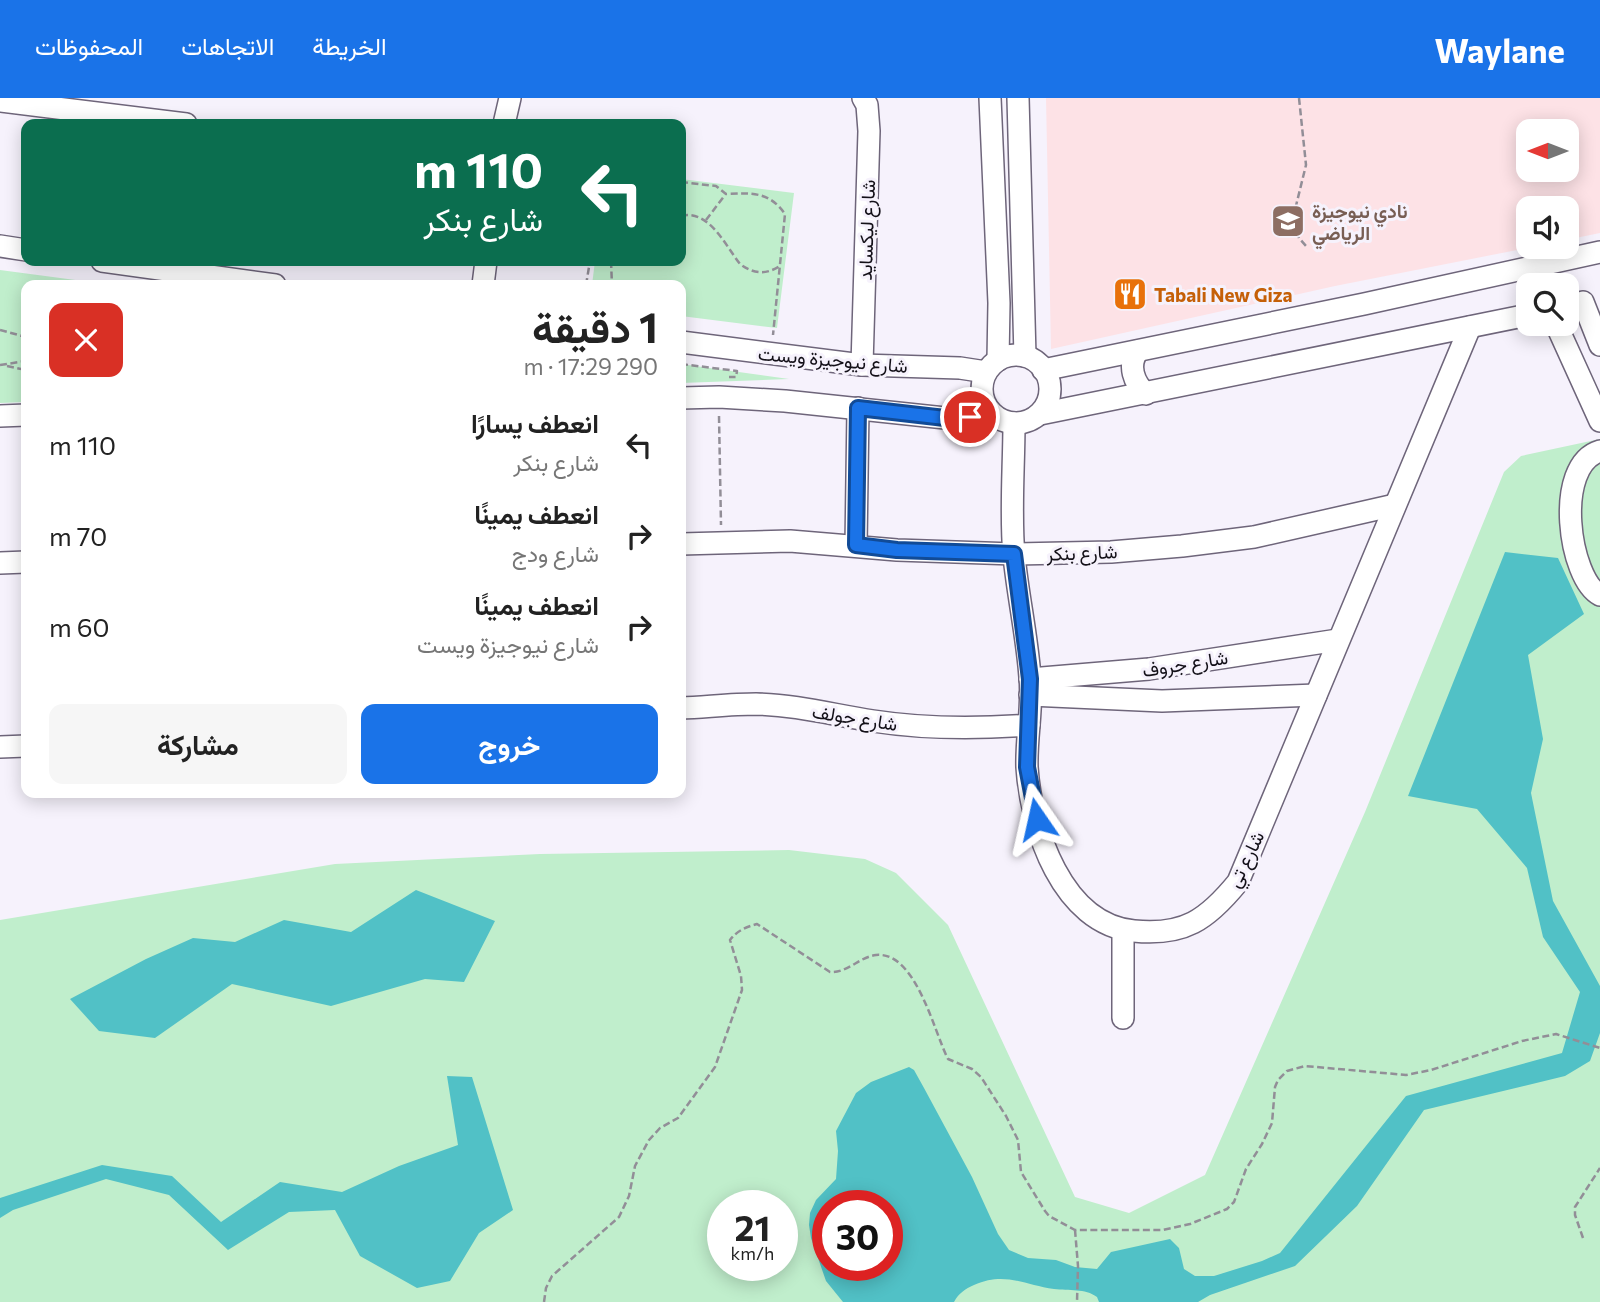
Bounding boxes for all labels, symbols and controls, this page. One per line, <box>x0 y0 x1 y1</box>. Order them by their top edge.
text: Waylane <box>1434 29 1565 70</box>
text: المحفوظات <box>35 31 143 60</box>
text: الاتجاهات <box>181 31 274 60</box>
text: الخريطة <box>312 31 387 60</box>
north arrow <box>1516 119 1578 182</box>
map controls <box>1516 119 1579 336</box>
text: 110 m <box>414 138 543 198</box>
icon: left <box>567 147 658 238</box>
street label: شارع ليكسايد <box>853 179 881 281</box>
button: sound <box>1516 196 1579 259</box>
text: شارع بنكر <box>424 198 543 238</box>
place label: نادي نيوجيزة الرياضي <box>1312 199 1408 250</box>
school or university icon: نادي نيوجيزة الرياضي <box>1269 202 1307 240</box>
button: search <box>1516 273 1579 336</box>
restaurant icon: Tabali New Giza <box>1111 275 1149 313</box>
place label: Tabali New Giza <box>1154 283 1293 306</box>
text: 1 دقيقة <box>532 300 658 352</box>
button: close <box>49 303 123 377</box>
street label: شارع نيوجيزة ويست <box>757 341 909 379</box>
text: 290 m · 17:29 <box>524 352 658 380</box>
pin <box>940 387 1000 447</box>
icon: arrive <box>951 398 989 436</box>
text: انعطف يسارًا <box>471 407 599 438</box>
icon: left <box>620 426 658 464</box>
text: 110 m <box>49 429 116 460</box>
text: شارع بنكر <box>513 448 599 476</box>
text: انعطف يمينًا <box>474 498 599 529</box>
icon: right <box>620 517 658 555</box>
text: 70 m <box>49 520 107 551</box>
text: شارع ودج <box>512 539 599 567</box>
street label: شارع بنكر <box>1045 539 1118 567</box>
text: انعطف يمينًا <box>474 589 599 620</box>
icon: right <box>620 608 658 646</box>
text: 60 m <box>49 611 109 642</box>
text: شارع نيوجيزة ويست <box>417 630 599 658</box>
street label: شارع جروف <box>1140 645 1230 683</box>
street label: شارع جولف <box>810 699 899 737</box>
button: مشاركة <box>49 704 347 784</box>
button: خروج <box>361 704 658 784</box>
position arrow <box>1000 782 1074 856</box>
street label: شارع تي <box>1222 827 1273 893</box>
speed limit sign: 30 <box>812 1190 903 1281</box>
text: 21 <box>735 1205 770 1248</box>
text: km/h <box>731 1242 774 1264</box>

